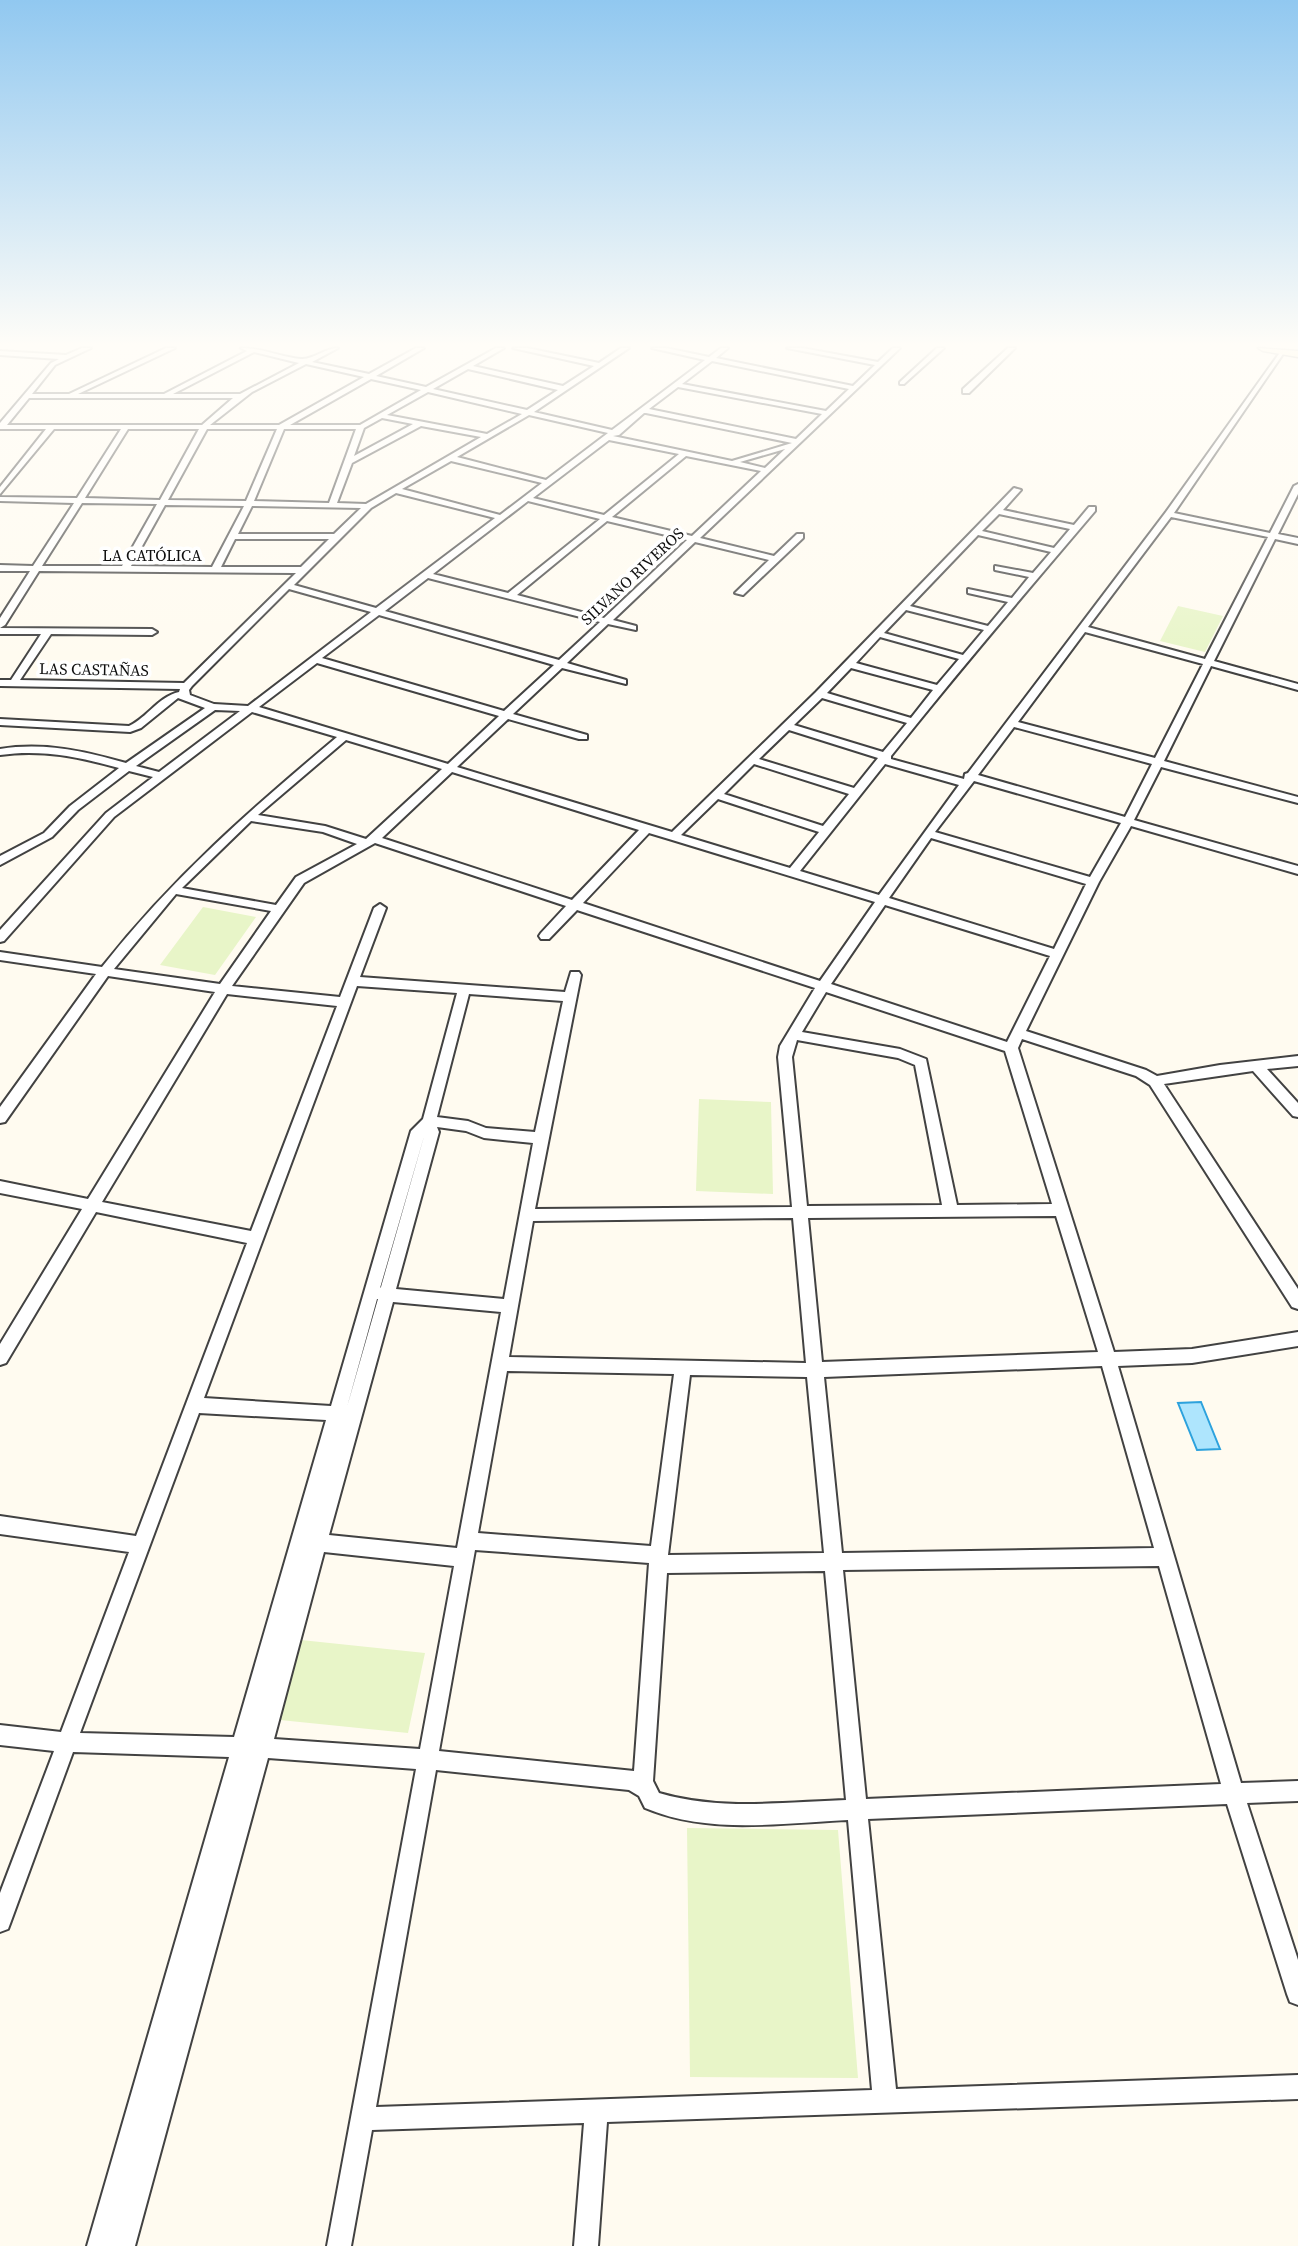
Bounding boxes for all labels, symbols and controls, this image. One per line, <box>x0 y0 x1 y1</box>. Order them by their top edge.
street label: SILVANO RIVEROS <box>576 522 688 630</box>
street label: LA CATÓLICA <box>102 544 202 566</box>
street label: LAS CASTAÑAS <box>39 657 149 681</box>

